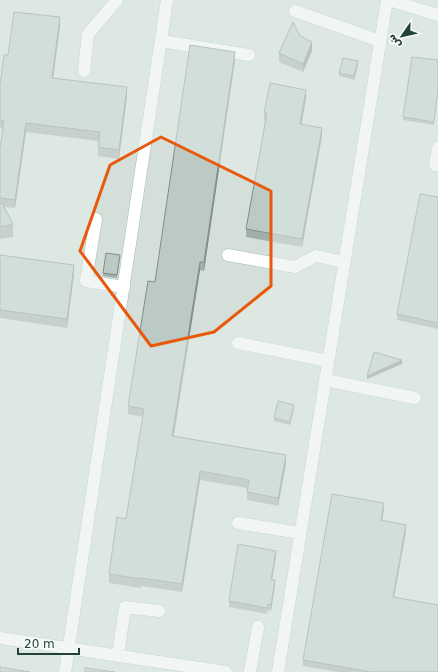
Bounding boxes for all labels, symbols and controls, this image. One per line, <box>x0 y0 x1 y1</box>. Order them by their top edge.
north arrow <box>382 16 422 56</box>
text: ش <box>384 31 404 51</box>
scale bar <box>18 630 79 656</box>
text: 20 m <box>24 637 55 651</box>

